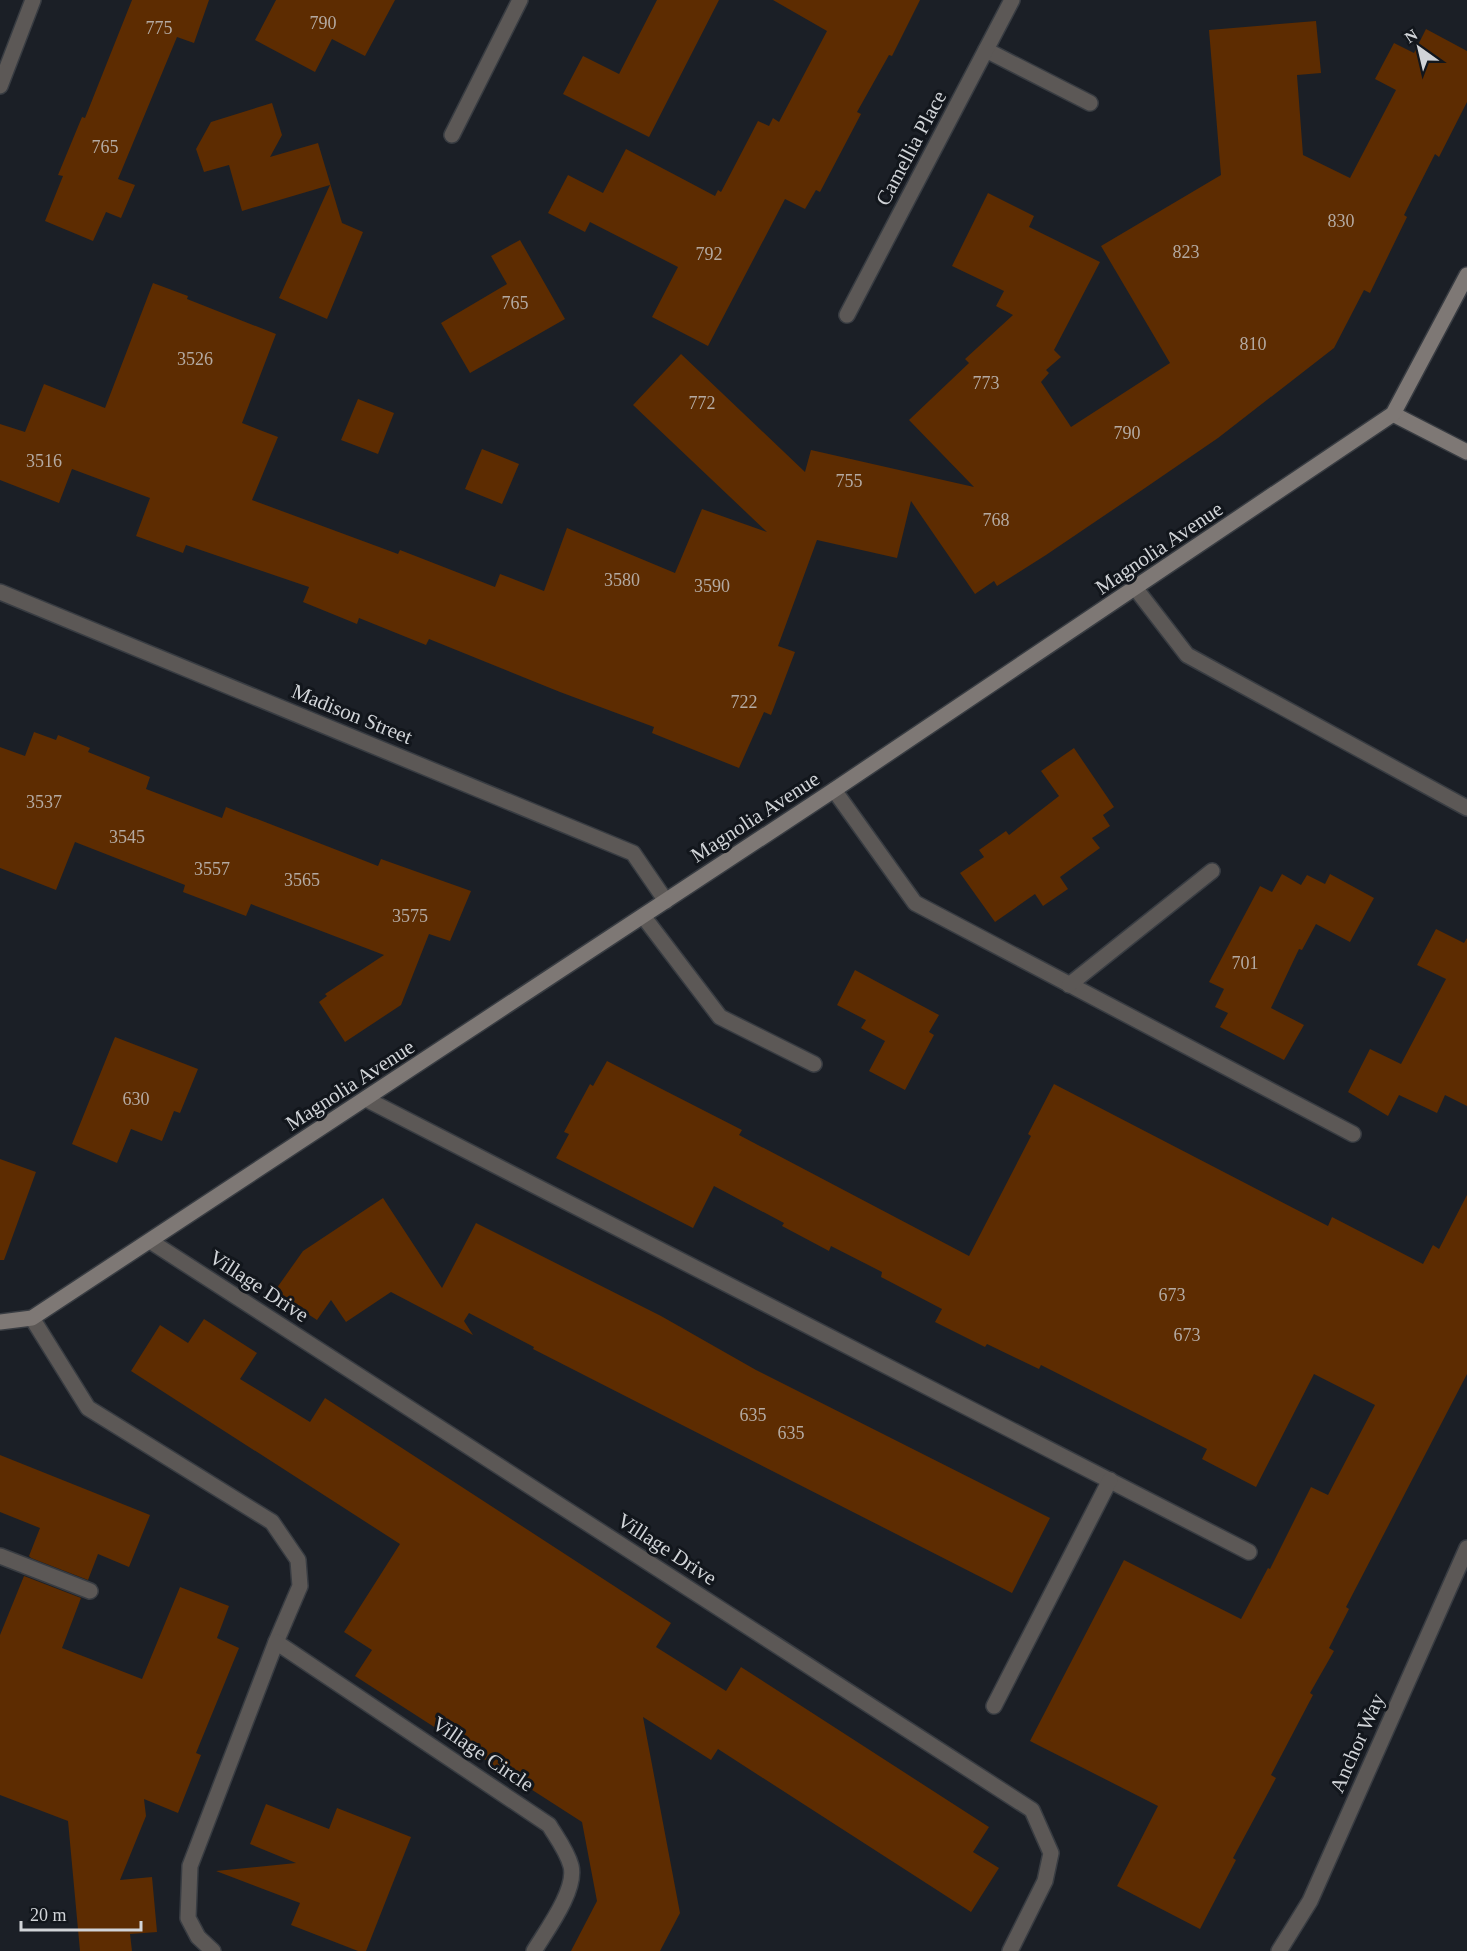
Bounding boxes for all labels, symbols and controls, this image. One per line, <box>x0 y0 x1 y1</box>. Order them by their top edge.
house number: 790 <box>310 13 337 33</box>
house number: 775 <box>146 18 173 38</box>
north arrow <box>1389 18 1449 78</box>
text: N <box>1401 25 1421 46</box>
street label: Camellia Place <box>871 86 951 210</box>
house number: 765 <box>92 137 119 157</box>
house number: 830 <box>1328 211 1355 231</box>
house number: 823 <box>1173 242 1200 262</box>
house number: 792 <box>696 244 723 264</box>
house number: 765 <box>502 293 529 313</box>
house number: 810 <box>1240 334 1267 354</box>
house number: 3526 <box>177 349 213 369</box>
house number: 773 <box>973 373 1000 393</box>
house number: 772 <box>689 393 716 413</box>
house number: 790 <box>1114 423 1141 443</box>
house number: 3516 <box>26 451 62 471</box>
house number: 755 <box>836 471 863 491</box>
street label: Magnolia Avenue <box>1091 497 1227 599</box>
house number: 768 <box>983 510 1010 530</box>
house number: 3580 <box>604 570 640 590</box>
house number: 3590 <box>694 576 730 596</box>
street label: Madison Street <box>288 679 416 749</box>
house number: 722 <box>731 692 758 712</box>
street label: Magnolia Avenue <box>686 767 824 867</box>
house number: 3537 <box>26 792 62 812</box>
house number: 3545 <box>109 827 145 847</box>
house number: 3557 <box>194 859 230 879</box>
house number: 3565 <box>284 870 320 890</box>
house number: 3575 <box>392 906 428 926</box>
house number: 701 <box>1232 953 1259 973</box>
street label: Magnolia Avenue <box>281 1035 419 1135</box>
house number: 630 <box>123 1089 150 1109</box>
street label: Village Drive <box>205 1245 313 1327</box>
house number: 673 <box>1159 1285 1186 1305</box>
house number: 673 <box>1174 1325 1201 1345</box>
house number: 635 <box>740 1405 767 1425</box>
house number: 635 <box>778 1423 805 1443</box>
street label: Village Drive <box>613 1508 721 1590</box>
street label: Anchor Way <box>1325 1689 1390 1796</box>
street label: Village Circle <box>428 1711 538 1797</box>
scale bar <box>21 1894 141 1932</box>
text: 20 m <box>30 1905 67 1925</box>

